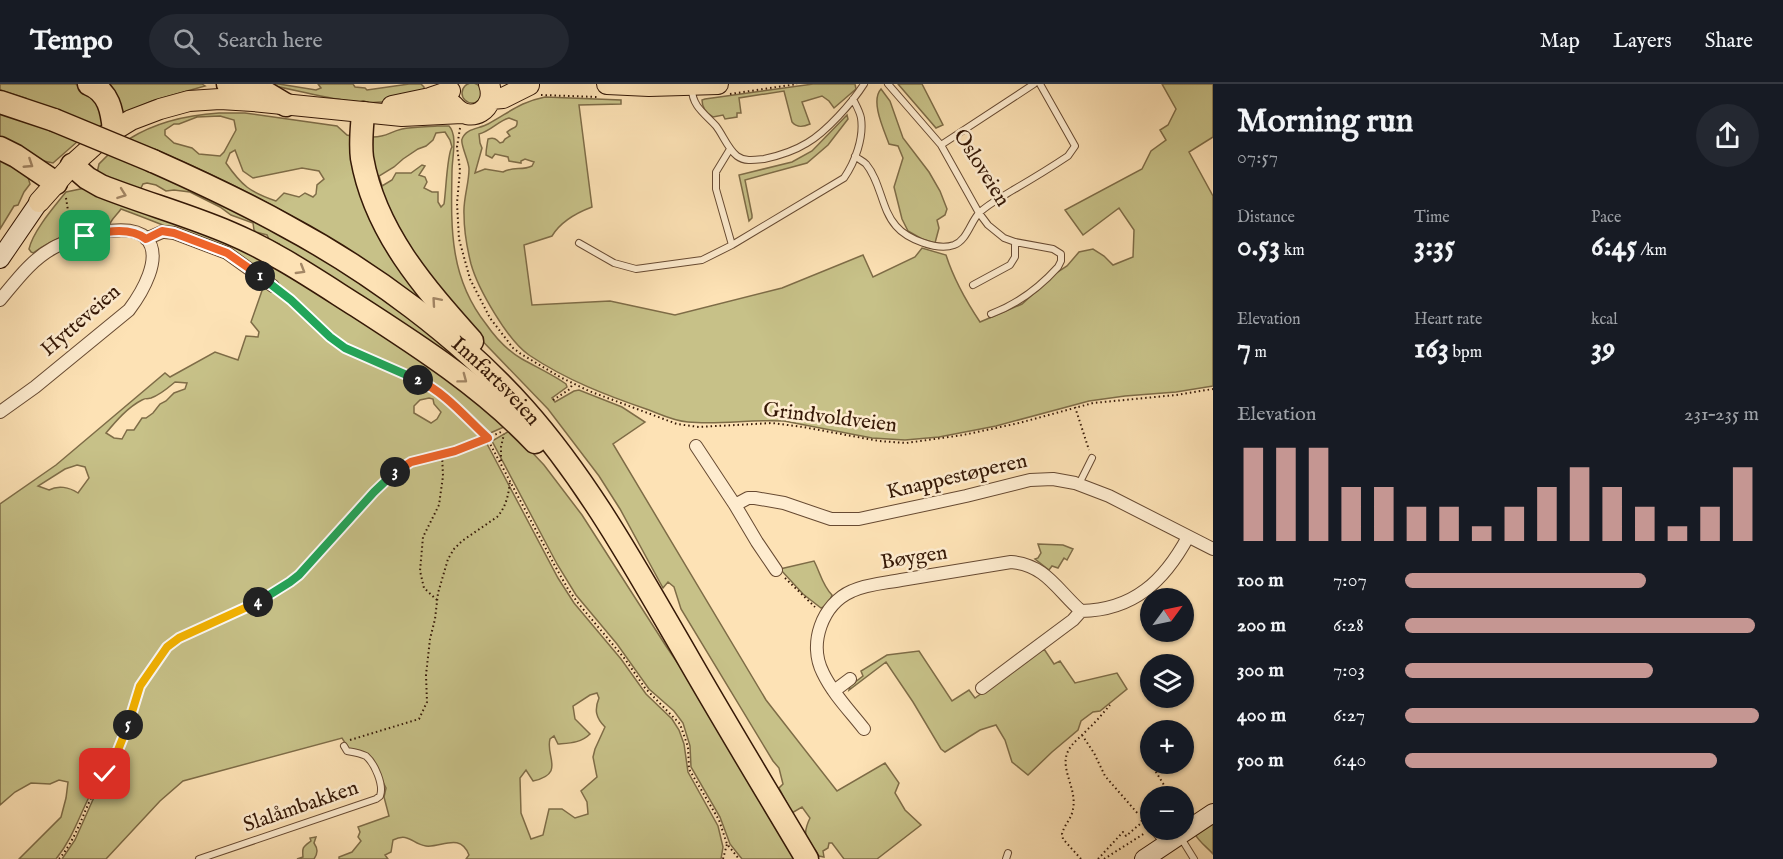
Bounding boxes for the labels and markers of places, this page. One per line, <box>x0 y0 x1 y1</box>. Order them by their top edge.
pin <box>59 210 110 261</box>
pin: 1 <box>245 261 275 291</box>
pin: 2 <box>403 365 433 395</box>
pin: 3 <box>380 457 410 487</box>
pin: 4 <box>243 587 273 617</box>
pin: 5 <box>113 710 143 740</box>
pin <box>79 748 130 799</box>

